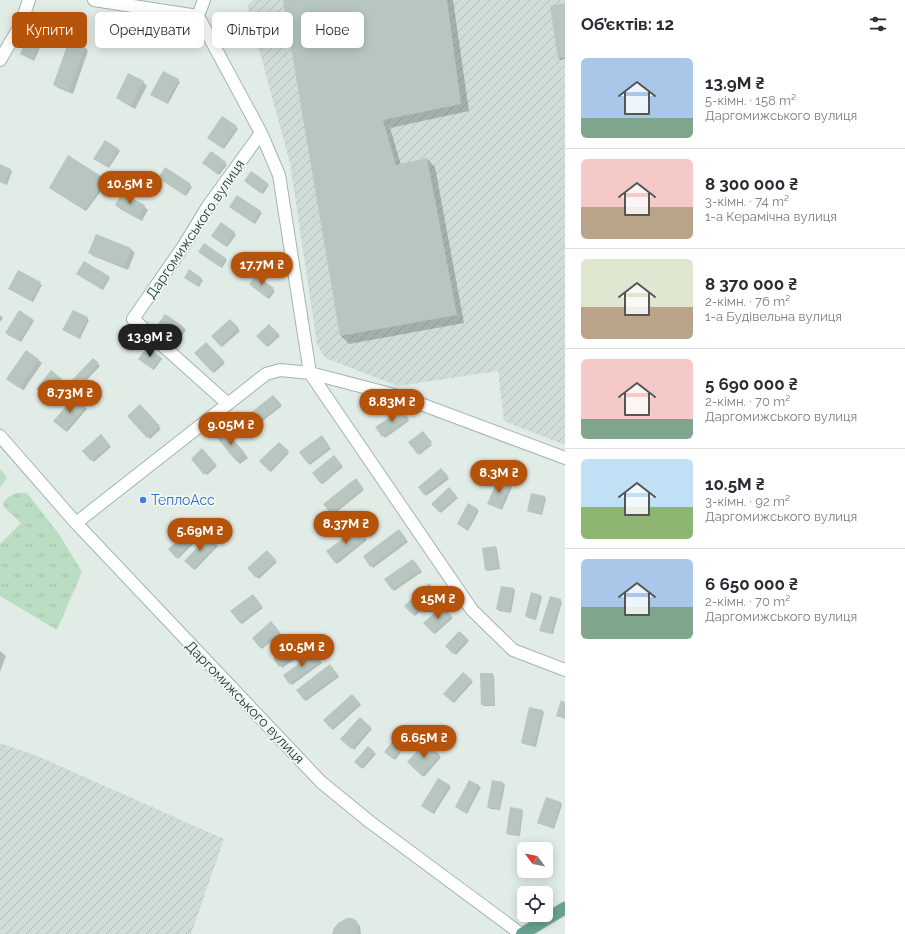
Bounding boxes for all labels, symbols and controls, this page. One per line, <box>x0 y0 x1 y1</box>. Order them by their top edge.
chip: Купити <box>12 12 87 48</box>
chip: Орендувати <box>95 12 204 48</box>
chip: Фільтри <box>212 12 293 48</box>
chip: Нове <box>301 12 364 48</box>
icon: filters <box>867 13 889 35</box>
text: Об’єктів: 12 <box>581 14 674 34</box>
text: 13.9M ₴ <box>705 73 765 93</box>
icon: home <box>613 74 661 122</box>
text: 5-кімн. · 158 m² <box>705 93 796 108</box>
text: Даргомижського вулиця <box>705 108 857 123</box>
street label: Даргомижського вулиця <box>143 157 247 301</box>
pin: 10.5M ₴ <box>93 171 167 205</box>
text: 8 300 000 ₴ <box>705 174 798 194</box>
icon: home <box>613 175 661 223</box>
text: 10.5M ₴ <box>107 176 153 191</box>
text: 3-кімн. · 74 m² <box>705 194 789 209</box>
text: 1-а Керамічна вулиця <box>705 209 837 224</box>
pin: 17.7M ₴ <box>225 252 299 286</box>
text: 17.7M ₴ <box>240 257 284 272</box>
text: 8 370 000 ₴ <box>705 274 797 294</box>
icon: home <box>613 275 661 323</box>
text: 2-кімн. · 76 m² <box>705 294 790 309</box>
text: 1-а Будівельна вулиця <box>705 309 842 324</box>
pin: 13.9M ₴ <box>113 324 187 358</box>
text: 13.9M ₴ <box>127 329 173 344</box>
text: 5 690 000 ₴ <box>705 374 798 394</box>
icon: home <box>613 375 661 423</box>
pin: 8.73M ₴ <box>33 380 107 414</box>
text: 8.73M ₴ <box>47 385 93 400</box>
pin: 8.83M ₴ <box>355 389 429 423</box>
text: 8.83M ₴ <box>368 394 416 409</box>
text: 2-кімн. · 70 m² <box>705 394 790 409</box>
text: Даргомижського вулиця <box>705 409 857 424</box>
pin: 9.05M ₴ <box>194 412 268 446</box>
text: 9.05M ₴ <box>207 417 255 432</box>
pin: 8.3M ₴ <box>466 460 532 494</box>
text: 8.3M ₴ <box>479 465 519 480</box>
text: 10.5M ₴ <box>705 474 765 494</box>
icon: home <box>613 475 661 523</box>
place label: ТеплоАсс <box>151 492 215 508</box>
text: 3-кімн. · 92 m² <box>705 494 790 509</box>
marker: ТеплоАсс <box>138 495 148 505</box>
text: Даргомижського вулиця <box>705 509 857 524</box>
pin: 8.37M ₴ <box>309 511 383 545</box>
text: 8.37M ₴ <box>323 516 369 531</box>
pin: 5.69M ₴ <box>163 518 237 552</box>
text: 5.69M ₴ <box>177 523 223 538</box>
text: 6 650 000 ₴ <box>705 574 798 594</box>
icon: home <box>613 575 661 623</box>
pin: 15M ₴ <box>410 586 466 620</box>
text: 15M ₴ <box>421 591 455 606</box>
text: 2-кімн. · 70 m² <box>705 594 790 609</box>
text: Даргомижського вулиця <box>705 609 857 624</box>
pin: 10.5M ₴ <box>265 634 339 668</box>
street label: Даргомижського вулиця <box>182 637 308 767</box>
text: 10.5M ₴ <box>279 639 325 654</box>
pin: 6.65M ₴ <box>387 725 461 759</box>
text: 6.65M ₴ <box>400 730 448 745</box>
north arrow <box>517 842 553 878</box>
map controls <box>517 842 553 922</box>
button: locate <box>517 886 553 922</box>

